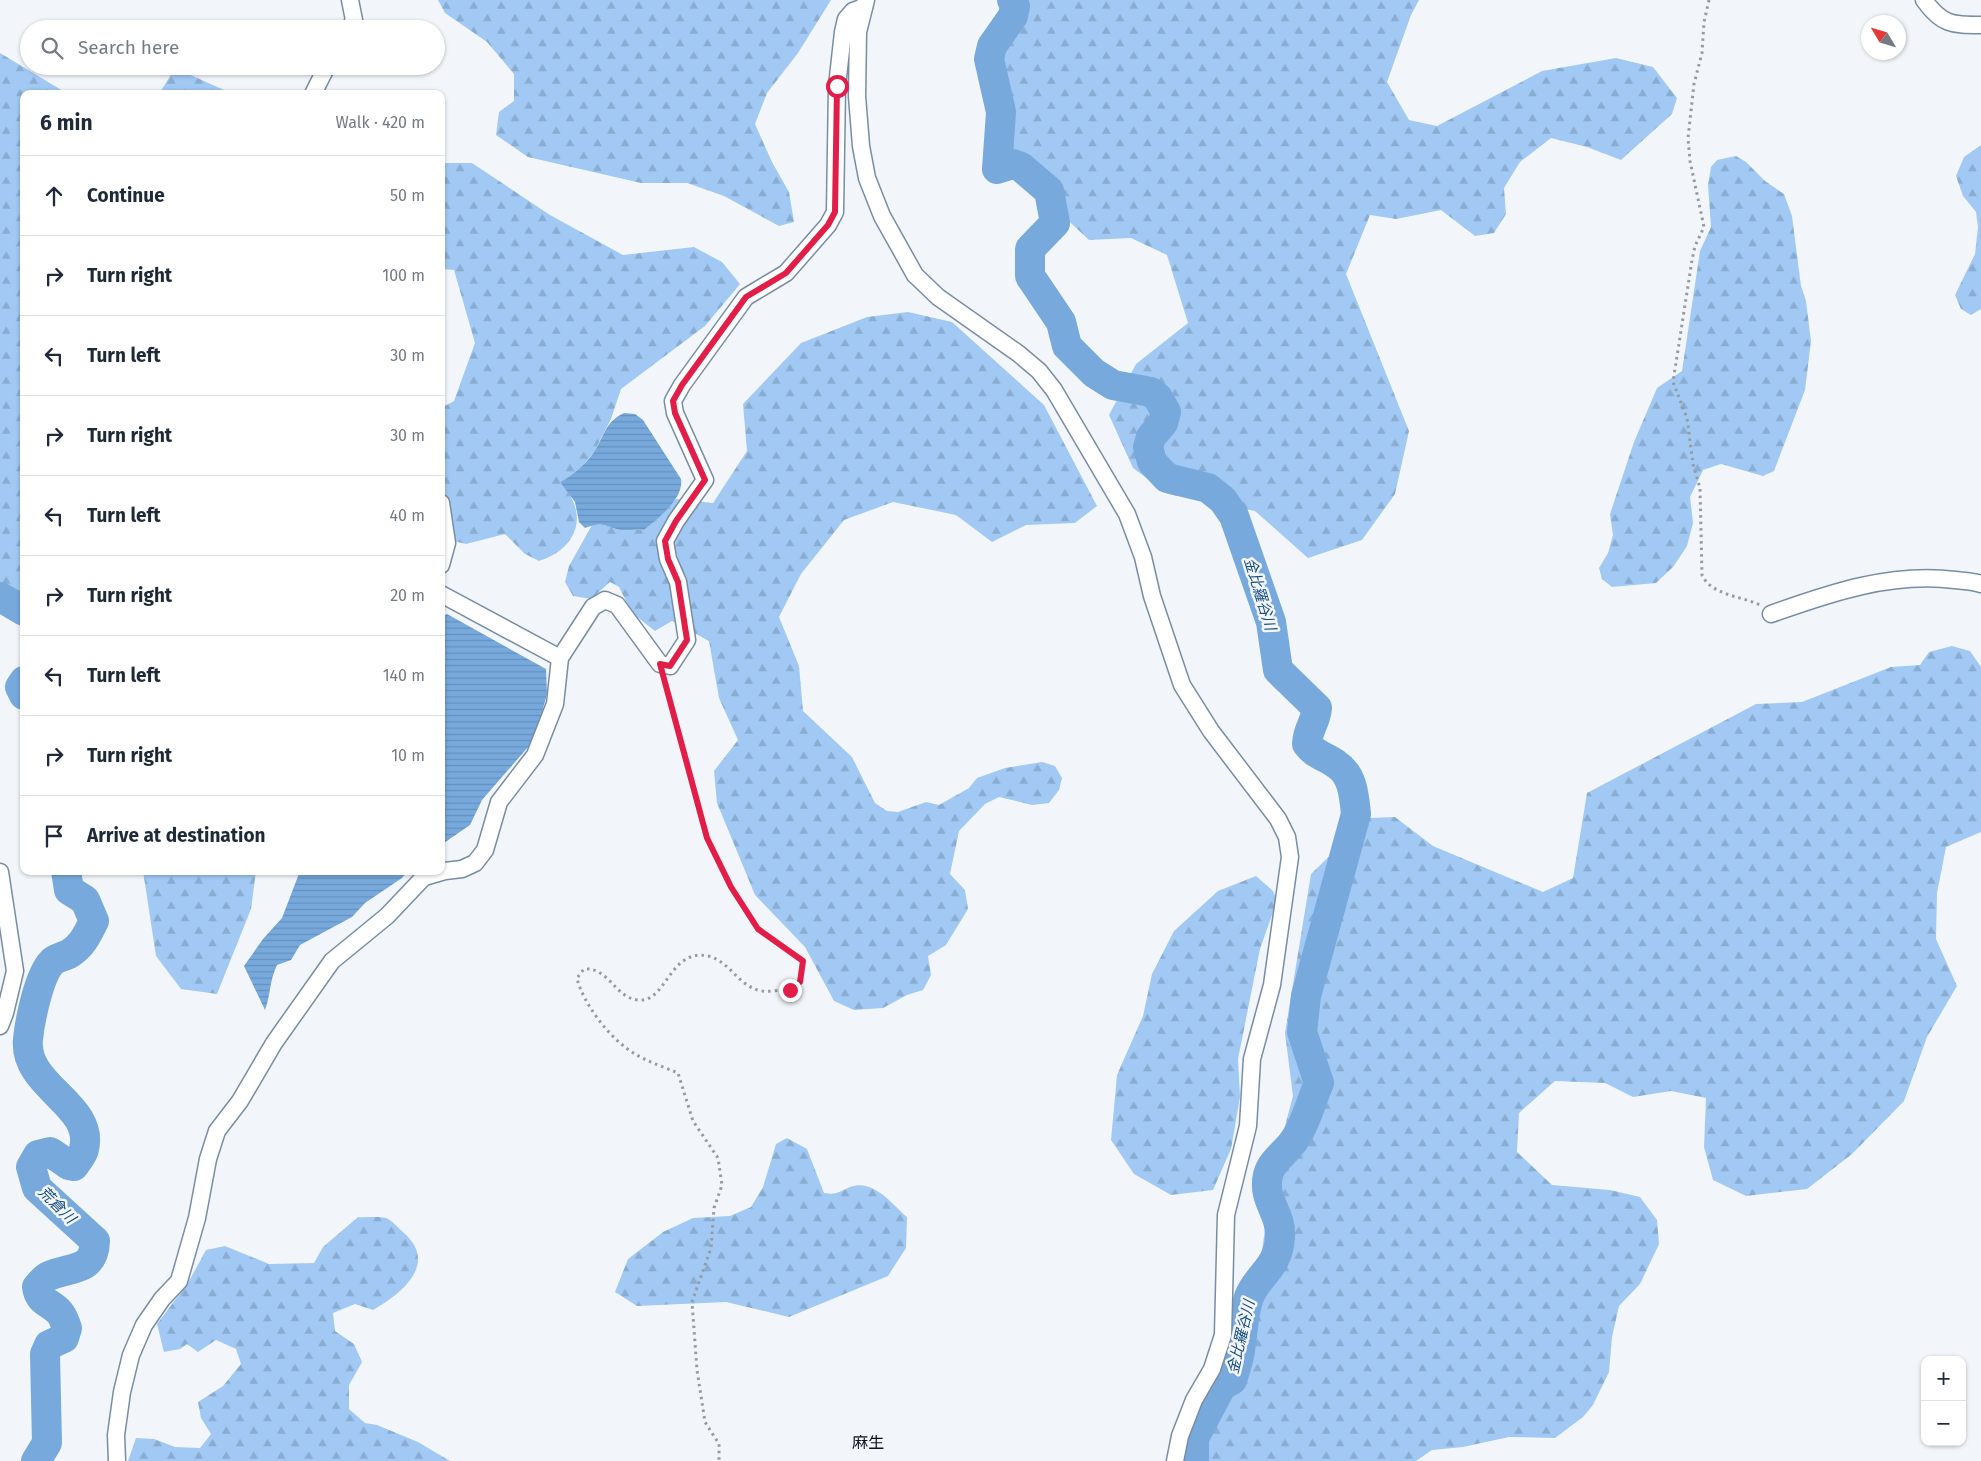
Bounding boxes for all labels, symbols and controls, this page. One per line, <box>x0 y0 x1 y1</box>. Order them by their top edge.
north arrow <box>1861 15 1906 60</box>
search box <box>20 20 445 75</box>
icon: search <box>38 34 66 62</box>
text: Search here <box>78 36 179 59</box>
route start <box>826 75 849 98</box>
text: 6 min <box>40 110 93 136</box>
text: Walk · 420 m <box>336 113 425 132</box>
icon: ahead <box>40 182 68 210</box>
text: Continue <box>87 184 165 207</box>
text: 50 m <box>390 186 425 205</box>
icon: right <box>40 262 68 290</box>
text: Turn right <box>87 264 172 287</box>
text: 100 m <box>382 266 425 285</box>
icon: left <box>40 342 68 370</box>
text: Turn left <box>87 344 161 367</box>
text: 30 m <box>390 346 425 365</box>
icon: right <box>40 422 68 450</box>
text: Turn right <box>87 424 172 447</box>
text: 30 m <box>390 426 425 445</box>
icon: left <box>40 502 68 530</box>
text: Turn left <box>87 504 161 527</box>
text: 40 m <box>390 506 425 525</box>
water label: 金比羅谷川 <box>1240 555 1280 634</box>
icon: right <box>40 582 68 610</box>
text: Turn right <box>87 584 172 607</box>
text: 20 m <box>390 586 425 605</box>
icon: left <box>40 662 68 690</box>
text: Turn left <box>87 664 161 687</box>
text: 140 m <box>383 666 425 685</box>
icon: right <box>40 742 68 770</box>
text: Turn right <box>87 744 172 767</box>
text: 10 m <box>391 746 425 765</box>
icon: arrive <box>40 822 68 850</box>
text: Arrive at destination <box>87 824 266 847</box>
route end <box>779 979 802 1002</box>
water label: 荒倉川 <box>35 1183 81 1229</box>
water label: 金比羅谷川 <box>1224 1296 1259 1376</box>
map controls <box>1921 1356 1966 1446</box>
button: + <box>1921 1356 1966 1401</box>
button: − <box>1921 1401 1966 1446</box>
district label: 麻生 <box>852 1433 884 1452</box>

